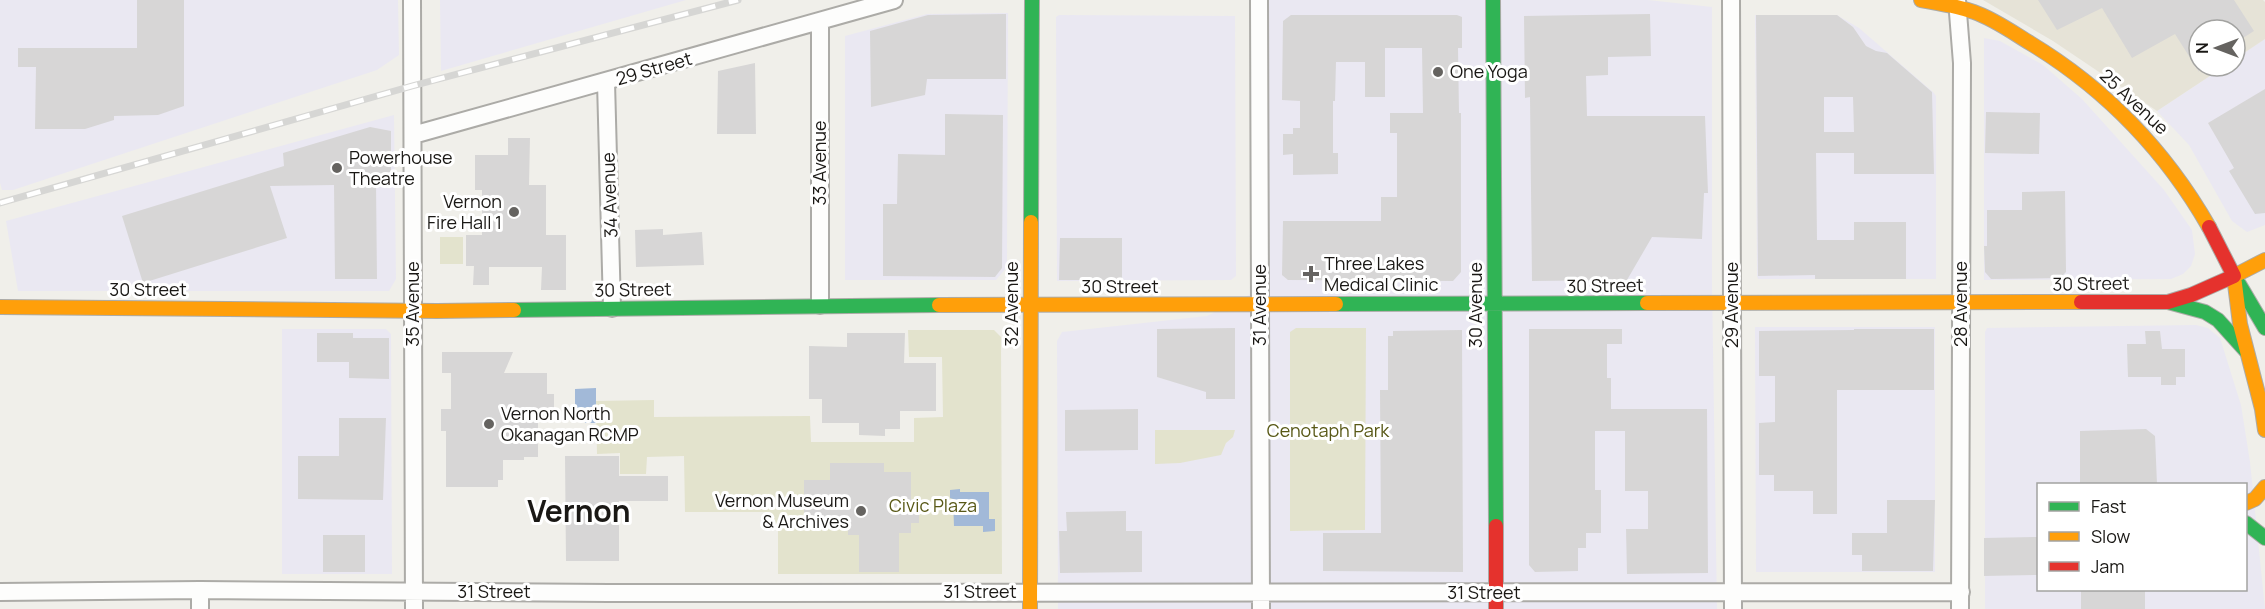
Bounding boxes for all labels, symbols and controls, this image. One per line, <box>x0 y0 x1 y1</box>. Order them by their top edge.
north arrow <box>2187 18 2247 78</box>
text: N <box>2191 42 2213 54</box>
street label: 29 Street <box>613 46 694 90</box>
place label: One Yoga <box>1450 59 1528 83</box>
street label: 25 Avenue <box>2095 63 2174 139</box>
marker: One Yoga <box>1431 65 1445 79</box>
street label: 33 Avenue <box>807 120 831 206</box>
place label: Powerhouse Theatre <box>349 145 453 190</box>
street label: 34 Avenue <box>596 152 622 238</box>
marker: Powerhouse Theatre <box>330 161 344 175</box>
place label: Vernon Fire Hall 1 <box>427 189 502 234</box>
marker: Vernon Fire Hall 1 <box>507 205 521 219</box>
place label: Three Lakes Medical Clinic <box>1324 251 1438 296</box>
street label: 35 Avenue <box>400 261 424 347</box>
street label: 32 Avenue <box>999 261 1023 347</box>
street label: 28 Avenue <box>1948 261 1972 347</box>
street label: 30 Avenue <box>1463 262 1487 348</box>
street label: 29 Avenue <box>1719 262 1743 348</box>
street label: 31 Avenue <box>1247 264 1271 346</box>
marker: Three Lakes Medical Clinic <box>1302 265 1320 283</box>
street label: 30 Street <box>2052 270 2130 296</box>
street label: 30 Street <box>1566 272 1644 298</box>
street label: 30 Street <box>1081 274 1159 298</box>
street label: 30 Street <box>594 276 672 302</box>
street label: 30 Street <box>109 277 187 301</box>
place label: Vernon North Okanagan RCMP <box>501 401 639 446</box>
marker: Vernon North Okanagan RCMP <box>482 417 496 431</box>
park label: Cenotaph Park <box>1267 418 1390 442</box>
legend <box>2037 483 2247 591</box>
place label: Vernon Museum & Archives <box>715 488 849 533</box>
district label: Vernon <box>527 490 631 531</box>
park label: Civic Plaza <box>889 493 977 517</box>
text: Fast <box>2091 494 2126 518</box>
marker: Vernon Museum & Archives <box>854 504 868 518</box>
text: Slow <box>2091 524 2131 548</box>
text: Jam <box>2091 554 2125 578</box>
street label: 31 Street <box>457 579 531 603</box>
street label: 31 Street <box>943 579 1017 603</box>
street label: 31 Street <box>1447 580 1521 604</box>

